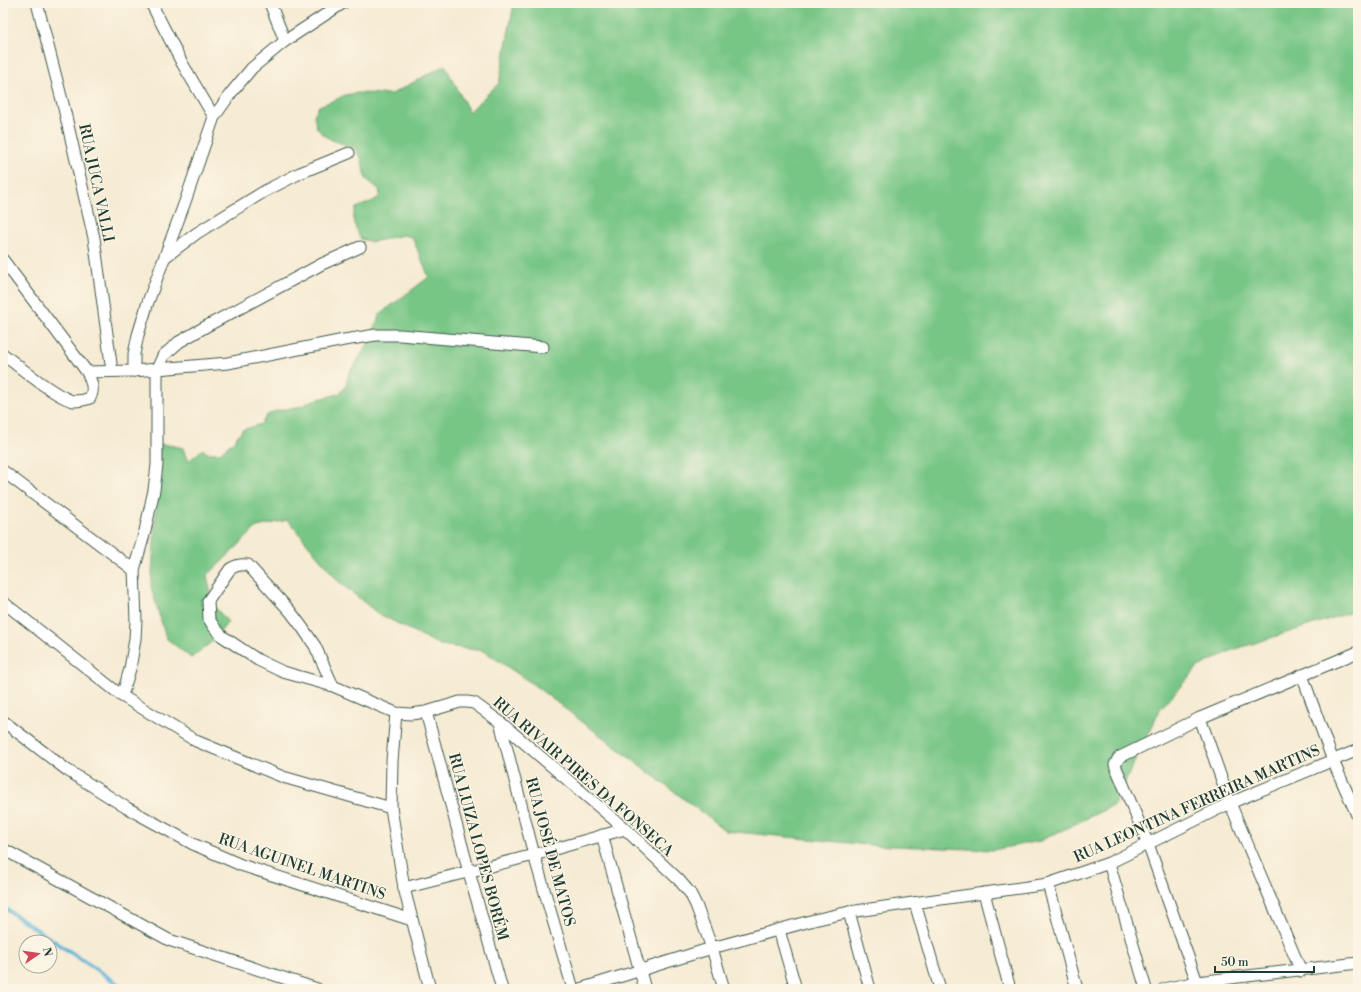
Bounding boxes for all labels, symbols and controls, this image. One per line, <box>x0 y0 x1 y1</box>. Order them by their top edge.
street label: RUA JUCA VALLI <box>74 122 118 244</box>
street label: RUA RIVAIR PIRES DA FONSECA <box>489 693 678 861</box>
street label: RUA LEONTINA FERREIRA MARTINS <box>1071 741 1323 867</box>
street label: RUA LUIZA LOPES BORÉM <box>444 751 513 944</box>
street label: RUA JOSÉ DE MATOS <box>521 775 580 929</box>
street label: RUA AGUINEL MARTINS <box>216 829 388 905</box>
north arrow <box>18 934 58 974</box>
text: N <box>39 946 55 958</box>
scale bar <box>1215 948 1314 974</box>
text: 50 m <box>1221 955 1249 970</box>

